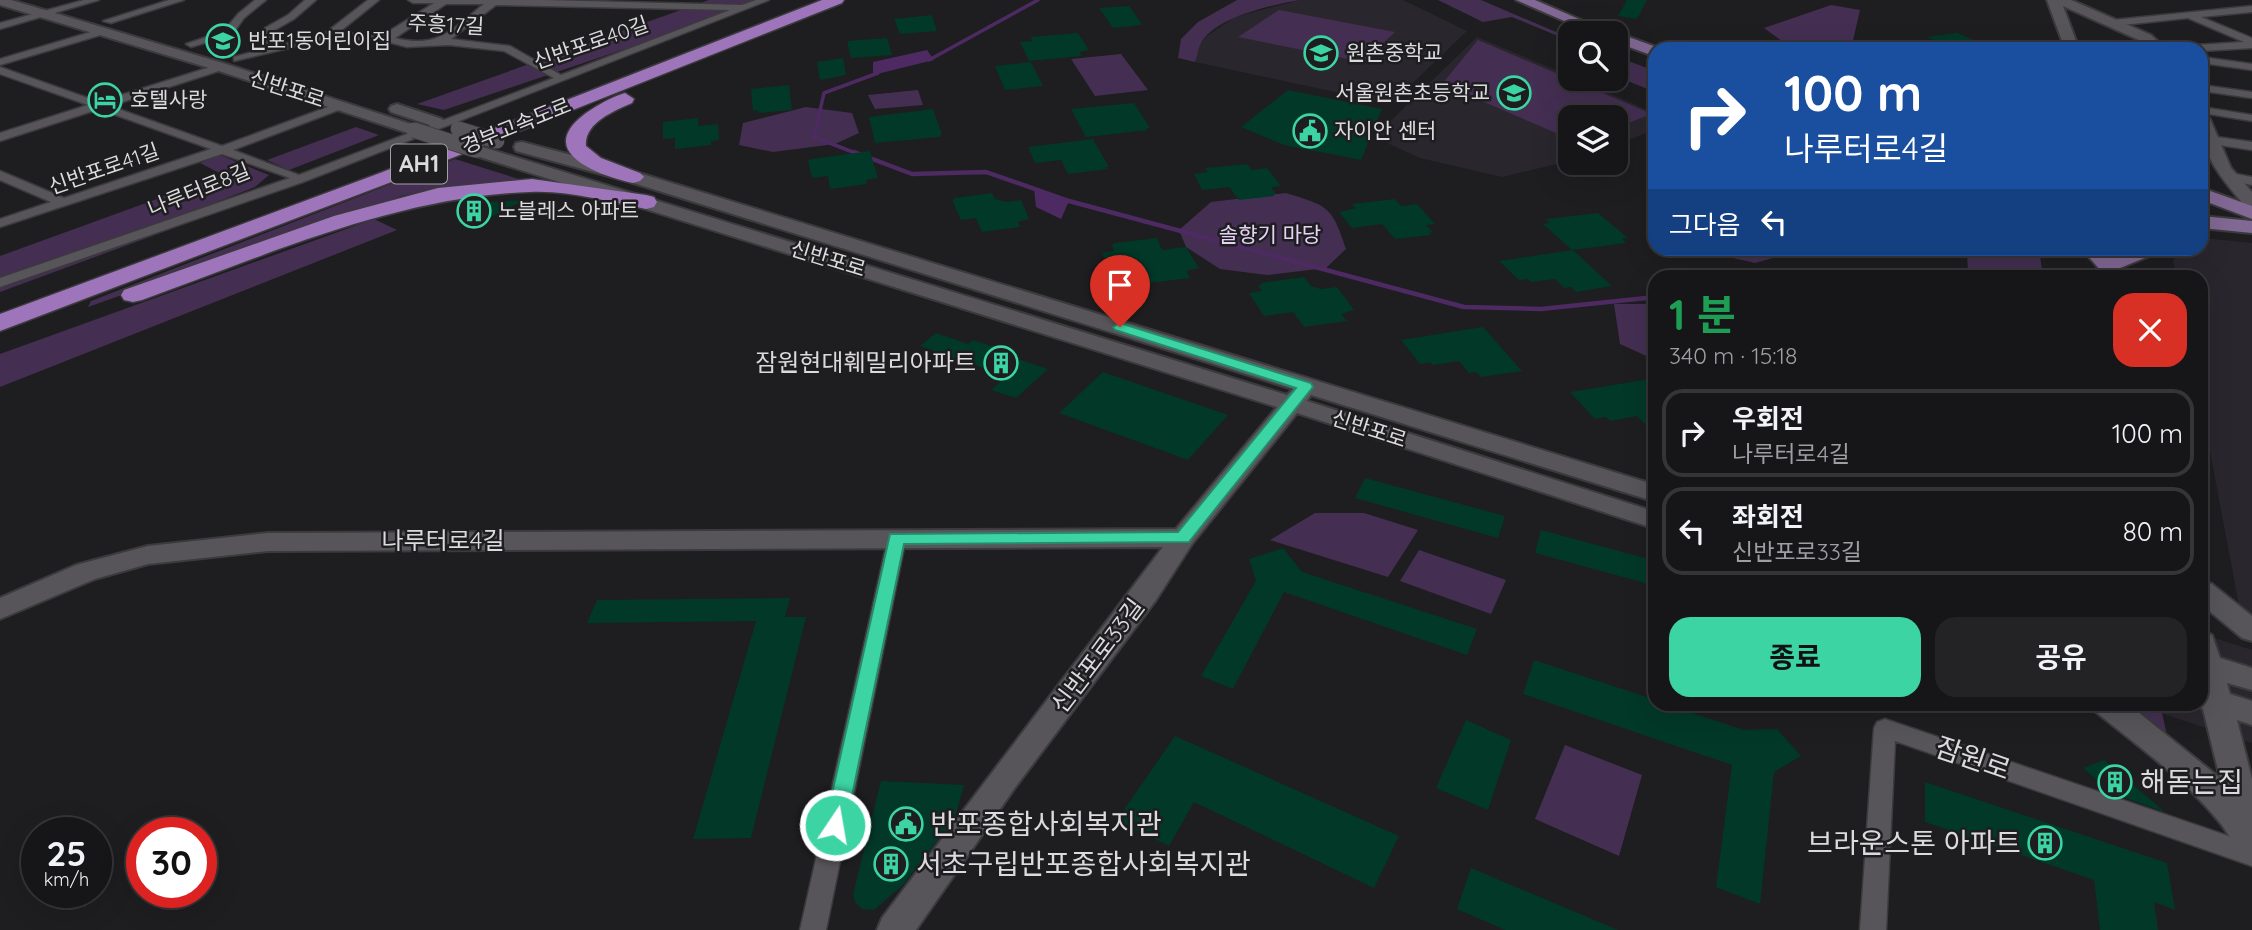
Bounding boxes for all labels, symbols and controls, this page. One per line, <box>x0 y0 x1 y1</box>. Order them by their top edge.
street label: 주흥17길 <box>407 9 485 39</box>
street label: 신반포로40길 <box>530 10 652 74</box>
map controls <box>1558 21 1628 175</box>
button: search <box>1558 21 1628 91</box>
school or university icon: 반포1동어린이집 <box>204 22 242 60</box>
place label: 반포1동어린이집 <box>248 27 391 53</box>
school or university icon: 원촌중학교 <box>1302 34 1340 72</box>
place label: 원촌중학교 <box>1346 39 1443 65</box>
text: 100 m <box>1784 62 1922 123</box>
street label: 신반포로 <box>247 64 328 112</box>
icon: right <box>1669 70 1760 161</box>
school or university icon: 서울원촌초등학교 <box>1495 74 1533 112</box>
place label: 서울원촌초등학교 <box>1335 79 1490 105</box>
hotel icon: 호텔사랑 <box>86 81 124 119</box>
place label: 호텔사랑 <box>130 86 207 112</box>
street label: 경부고속도로 <box>457 91 574 159</box>
button: layers <box>1558 105 1628 175</box>
public building icon: 자이안 센터 <box>1291 112 1329 150</box>
place label: 자이안 센터 <box>1334 117 1436 143</box>
text: 나루터로4길 <box>1784 128 1948 168</box>
street label: 신반포로41길 <box>45 137 162 199</box>
road number: AH1 <box>391 144 447 183</box>
street label: 나루터로8길 <box>144 157 254 221</box>
building icon: 노블레스 아파트 <box>455 192 493 230</box>
place label: 노블레스 아파트 <box>498 197 639 223</box>
icon: left <box>1755 203 1793 241</box>
text: 그다음 <box>1669 208 1741 241</box>
park label: 솔향기 마당 <box>1219 221 1321 247</box>
street label: 신반포로 <box>788 234 869 282</box>
pin <box>1090 255 1150 327</box>
icon: arrive <box>1101 266 1139 304</box>
text: 1 분 <box>1669 288 1736 341</box>
button: close <box>2113 293 2187 367</box>
text: 340 m · 15:18 <box>1669 341 1797 370</box>
building icon: 잠원현대훼밀리아파트 <box>982 344 1020 382</box>
place label: 잠원현대훼밀리아파트 <box>755 347 976 377</box>
text: 우회전 <box>1732 402 1804 435</box>
street label: 신반포로 <box>1329 404 1410 452</box>
icon: right <box>1673 414 1711 452</box>
text: 100 m <box>2112 417 2183 450</box>
text: 나루터로4길 <box>1732 439 1850 468</box>
text: 좌회전 <box>1732 500 1804 533</box>
icon: left <box>1673 512 1711 550</box>
text: 80 m <box>2123 515 2183 548</box>
street label: 나루터로4길 <box>381 525 505 555</box>
text: 신반포로33길 <box>1732 537 1862 566</box>
street label: 신반포로33길 <box>1044 592 1150 719</box>
button: 종료 <box>1669 617 1921 697</box>
button: 공유 <box>1935 617 2187 697</box>
street label: 잠원로 <box>1931 728 2015 787</box>
building icon: 해돋는집 <box>2096 763 2134 801</box>
place label: 해돋는집 <box>2140 764 2243 799</box>
position arrow <box>798 788 872 862</box>
public building icon: 반포종합사회복지관 <box>887 805 925 843</box>
place label: 반포종합사회복지관 <box>930 806 1162 841</box>
speed limit sign: 30 <box>126 817 217 908</box>
building icon: 브라운스톤 아파트 <box>2026 824 2064 862</box>
place label: 브라운스톤 아파트 <box>1807 825 2021 860</box>
text: 25 <box>46 831 87 875</box>
building icon: 서초구립반포종합사회복지관 <box>872 845 910 883</box>
place label: 서초구립반포종합사회복지관 <box>916 846 1251 881</box>
text: km/h <box>44 868 89 891</box>

